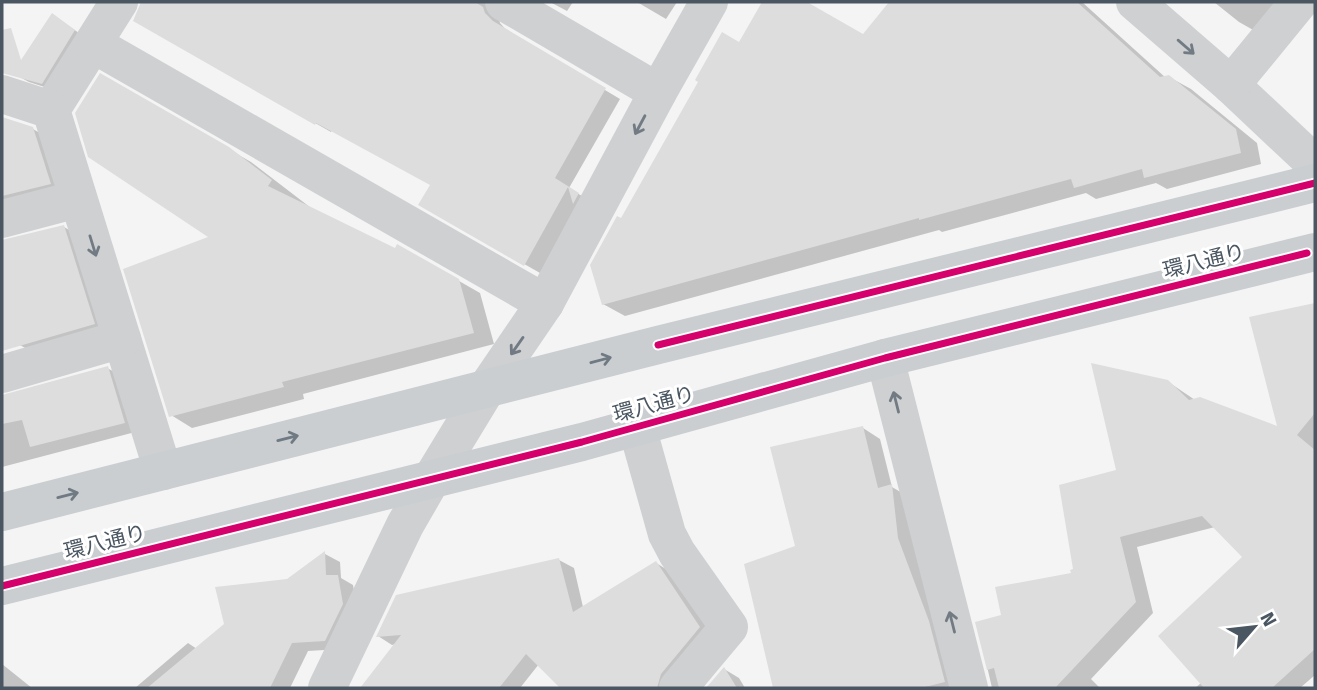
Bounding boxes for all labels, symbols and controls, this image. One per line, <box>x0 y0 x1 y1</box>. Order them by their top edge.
one-way arrow <box>1177 39 1195 55</box>
one-way arrow <box>632 115 646 135</box>
one-way arrow <box>88 234 100 256</box>
street label: 環八通り <box>1160 238 1248 284</box>
one-way arrow <box>510 336 524 355</box>
one-way arrow <box>590 352 612 365</box>
street label: 環八通り <box>610 381 698 427</box>
one-way arrow <box>889 391 902 414</box>
one-way arrow <box>276 431 299 444</box>
one-way arrow <box>56 488 79 501</box>
street label: 環八通り <box>61 519 149 565</box>
north arrow <box>1219 592 1289 662</box>
text: N <box>1255 608 1282 630</box>
one-way arrow <box>945 611 958 634</box>

